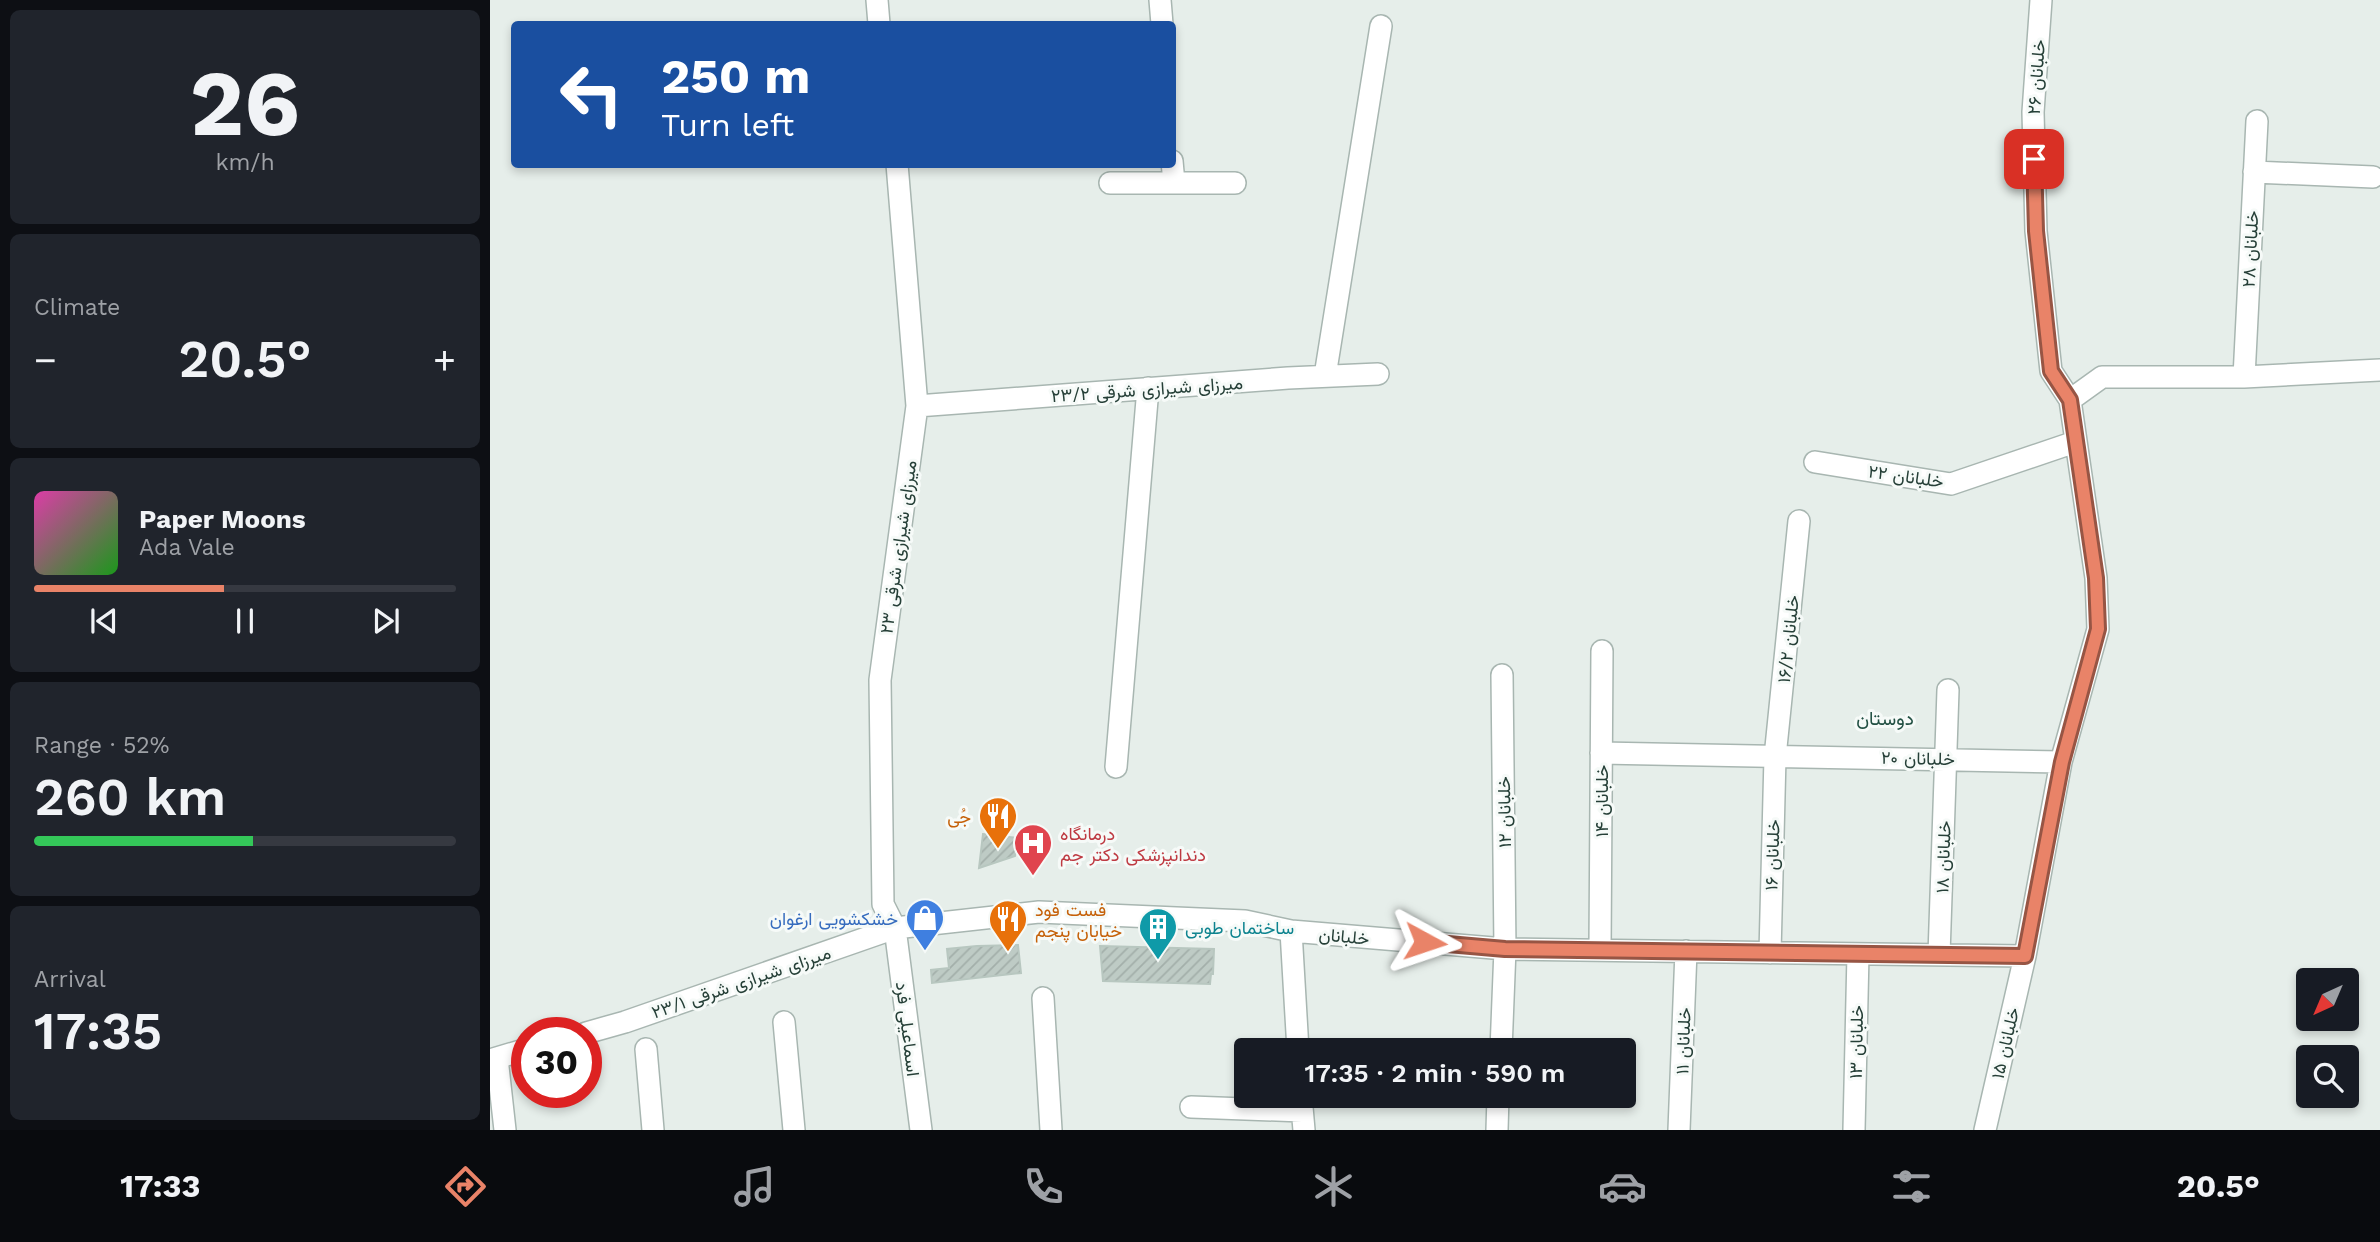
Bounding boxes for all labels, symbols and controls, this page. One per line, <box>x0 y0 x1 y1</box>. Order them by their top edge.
street label: ۲۶ خلبانان <box>2023 39 2049 115</box>
text: 250 m <box>661 47 810 105</box>
icon: left <box>546 49 637 140</box>
text: 26 <box>190 50 300 157</box>
text: Turn left <box>661 106 794 144</box>
pin <box>2004 129 2064 189</box>
icon: arrive <box>2015 140 2053 178</box>
text: km/h <box>215 149 275 176</box>
street label: ۲۸ خلبانان <box>2238 210 2262 288</box>
text: Climate <box>34 294 120 321</box>
text: 20.5° <box>179 329 311 390</box>
text: − <box>34 338 57 382</box>
text: + <box>433 338 456 382</box>
street label: ۲۳/۲ میرزای شیرازی شرقی <box>1050 372 1244 407</box>
street label: ۲۳ میرزای شیرازی شرقی <box>875 459 922 635</box>
street label: ۲۲ خلبانان <box>1867 460 1945 492</box>
text: Paper Moons <box>139 504 306 534</box>
text: Ada Vale <box>139 534 235 561</box>
street label: ۱۶/۲ خلبانان <box>1773 594 1803 684</box>
icon: previous <box>85 602 123 640</box>
icon: pause <box>226 602 264 640</box>
icon: next <box>367 602 405 640</box>
district label: دوستان <box>1856 707 1914 730</box>
text: Range · 52% <box>34 732 169 759</box>
street label: ۲۰ خلبانان <box>1881 747 1955 769</box>
street label: ۱۴ خلبانان <box>1591 765 1612 837</box>
text: 260 km <box>34 767 226 828</box>
street label: ۱۲ خلبانان <box>1493 776 1515 848</box>
restaurant icon: جُی <box>977 795 1019 850</box>
place label: جُی <box>947 806 971 828</box>
street label: ۱۶ خلبانان <box>1760 819 1784 891</box>
street label: ۱۸ خلبانان <box>1931 820 1955 894</box>
hospital icon: درمانگاه دندانپزشکی دکتر جم <box>1012 822 1054 877</box>
place label: درمانگاه دندانپزشکی دکتر جم <box>1060 823 1206 867</box>
shop icon: خشکشویی ارغوان <box>904 897 946 952</box>
restaurant icon: فست فود خیابان پنجم <box>987 898 1029 953</box>
place label: فست فود خیابان پنجم <box>1035 899 1122 943</box>
position arrow <box>1388 905 1462 979</box>
building icon: ساختمان طوبی <box>1137 906 1179 961</box>
place label: خشکشویی ارغوان <box>770 908 898 930</box>
place label: ساختمان طوبی <box>1185 917 1294 939</box>
street label: خلبانان <box>1318 923 1370 949</box>
street label: ۲۳/۱ میرزای شیرازی شرقی <box>649 941 834 1023</box>
text: Arrival <box>34 966 106 993</box>
north arrow <box>2296 968 2359 1031</box>
map controls <box>2296 968 2359 1108</box>
street label: اسماعیلی فرد <box>891 980 924 1078</box>
text: 17:35 <box>34 1001 162 1062</box>
street label: ۱۳ خلبانان <box>1845 1005 1867 1079</box>
street label: ۱۵ خلبانان <box>1987 1005 2023 1081</box>
street label: ۱۱ خلبانان <box>1671 1007 1695 1075</box>
speed limit sign: 30 <box>511 1017 602 1108</box>
button: search <box>2296 1045 2359 1108</box>
text: 17:35 · 2 min · 590 m <box>1305 1058 1565 1088</box>
icon: directions <box>441 1162 490 1211</box>
icon: music <box>730 1162 779 1211</box>
icon: phone <box>1019 1162 1068 1211</box>
icon: climate <box>1309 1162 1358 1211</box>
icon: car <box>1598 1162 1647 1211</box>
icon: filters <box>1887 1162 1936 1211</box>
text: 17:33 <box>120 1167 200 1205</box>
text: 20.5° <box>2177 1167 2260 1205</box>

